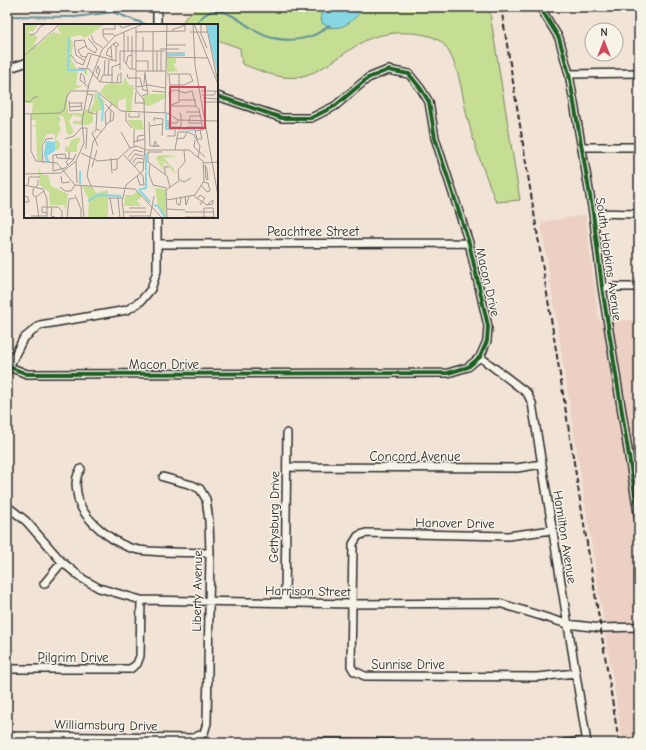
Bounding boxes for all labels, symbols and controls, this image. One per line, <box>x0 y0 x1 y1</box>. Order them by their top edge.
north arrow <box>584 22 624 62</box>
inset map <box>24 24 218 218</box>
text: N <box>600 26 608 39</box>
street label: South Hopkins Avenue <box>593 196 625 322</box>
street label: Peachtree Street <box>267 224 360 239</box>
street label: Macon Drive <box>473 246 503 318</box>
street label: Macon Drive <box>129 357 200 372</box>
street label: Concord Avenue <box>370 449 461 464</box>
street label: Gettysburg Drive <box>266 470 282 563</box>
street label: Hamilton Avenue <box>550 489 580 585</box>
street label: Hanover Drive <box>415 515 495 531</box>
street label: Liberty Avenue <box>189 550 205 632</box>
street label: Harrison Street <box>265 583 352 599</box>
street label: Pilgrim Drive <box>37 650 109 665</box>
street label: Sunrise Drive <box>371 657 445 672</box>
street label: Williamsburg Drive <box>54 717 158 733</box>

